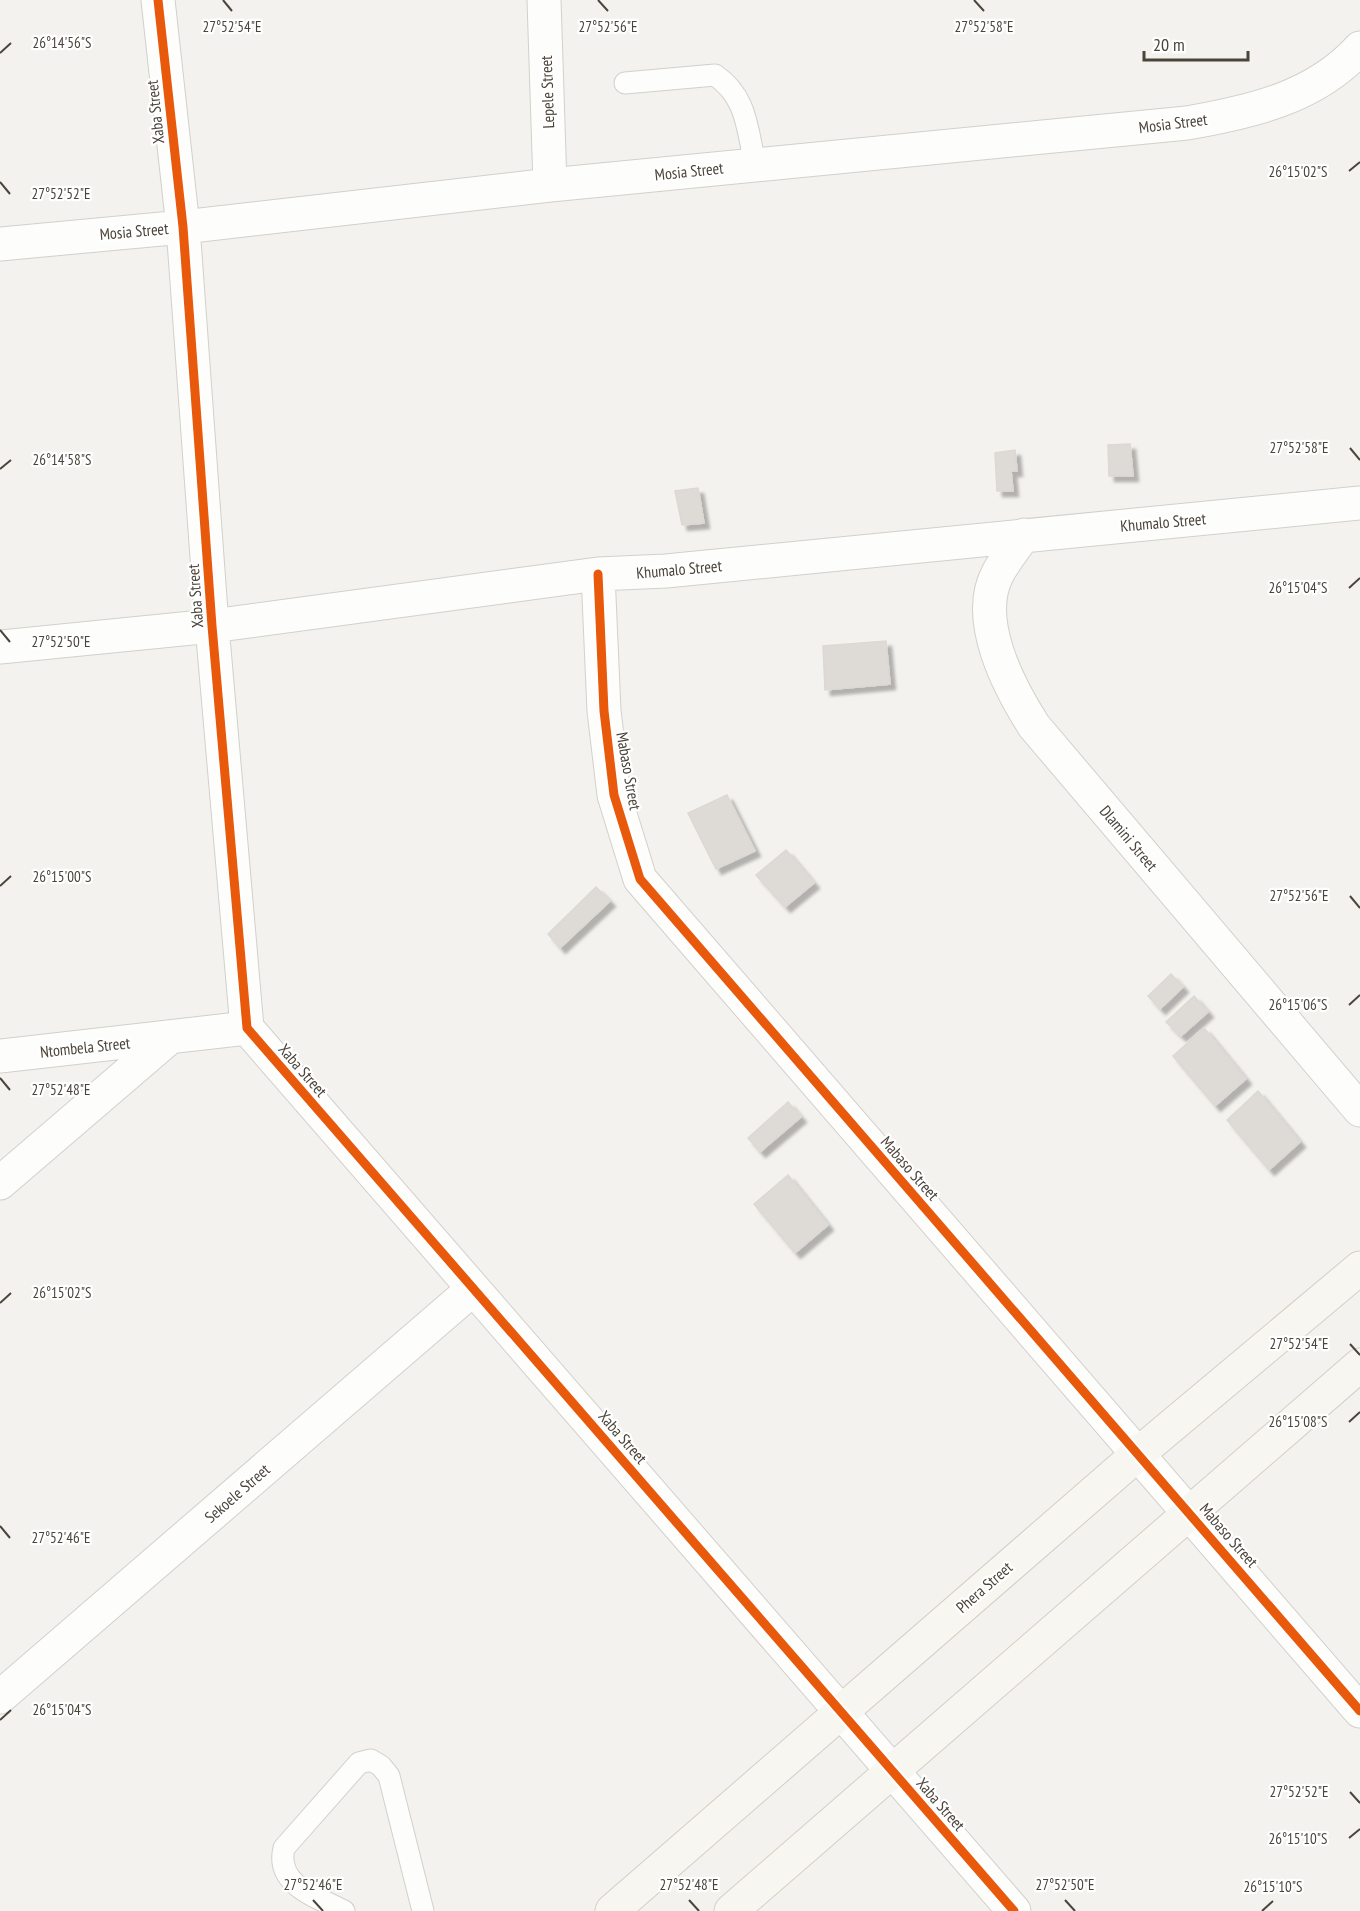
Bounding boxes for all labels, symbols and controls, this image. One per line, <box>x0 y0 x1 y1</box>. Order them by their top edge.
text: 27°52'54"E <box>202 17 262 36</box>
text: 27°52'56"E <box>578 17 638 36</box>
text: 27°52'58"E <box>954 17 1014 36</box>
scale bar <box>1144 24 1248 62</box>
text: 26°14'56"S <box>32 33 92 52</box>
text: 20 m <box>1153 33 1185 56</box>
street label: Lepele Street <box>536 55 558 129</box>
street label: Xaba Street <box>142 79 168 145</box>
street label: Mosia Street <box>1138 109 1209 137</box>
street label: Mosia Street <box>654 157 725 185</box>
text: 26°15'02"S <box>1268 162 1328 181</box>
text: 27°52'52"E <box>31 184 91 203</box>
street label: Mosia Street <box>99 218 170 244</box>
text: 27°52'58"E <box>1269 438 1329 457</box>
text: 26°14'58"S <box>32 450 92 469</box>
street label: Khumalo Street <box>1119 508 1207 536</box>
street label: Khumalo Street <box>635 555 723 583</box>
street label: Xaba Street <box>183 563 207 629</box>
text: 26°15'04"S <box>1268 578 1328 597</box>
text: 27°52'50"E <box>31 632 91 651</box>
street label: Mabaso Street <box>612 730 646 812</box>
street label: Dlamini Street <box>1096 801 1163 875</box>
text: 26°15'00"S <box>32 867 92 886</box>
text: 27°52'56"E <box>1269 886 1329 905</box>
text: 26°15'06"S <box>1268 995 1328 1014</box>
street label: Ntombela Street <box>39 1032 132 1062</box>
street label: Xaba Street <box>274 1039 332 1101</box>
text: 27°52'48"E <box>31 1080 91 1099</box>
street label: Mabaso Street <box>877 1132 944 1205</box>
text: 26°15'02"S <box>32 1283 92 1302</box>
text: 27°52'54"E <box>1269 1334 1329 1353</box>
street label: Xaba Street <box>594 1406 652 1468</box>
text: 26°15'08"S <box>1268 1412 1328 1431</box>
street label: Sekoele Street <box>200 1459 274 1527</box>
street label: Mabaso Street <box>1196 1499 1263 1572</box>
text: 27°52'46"E <box>31 1528 91 1547</box>
street label: Phera Street <box>952 1557 1017 1617</box>
text: 26°15'04"S <box>32 1700 92 1719</box>
street label: Xaba Street <box>912 1773 970 1835</box>
text: 27°52'52"E <box>1269 1782 1329 1801</box>
text: 26°15'10"S <box>1268 1829 1328 1848</box>
text: 27°52'46"E <box>283 1875 343 1894</box>
text: 27°52'48"E <box>659 1875 719 1894</box>
text: 27°52'50"E <box>1035 1875 1095 1894</box>
text: 26°15'10"S <box>1243 1877 1303 1896</box>

